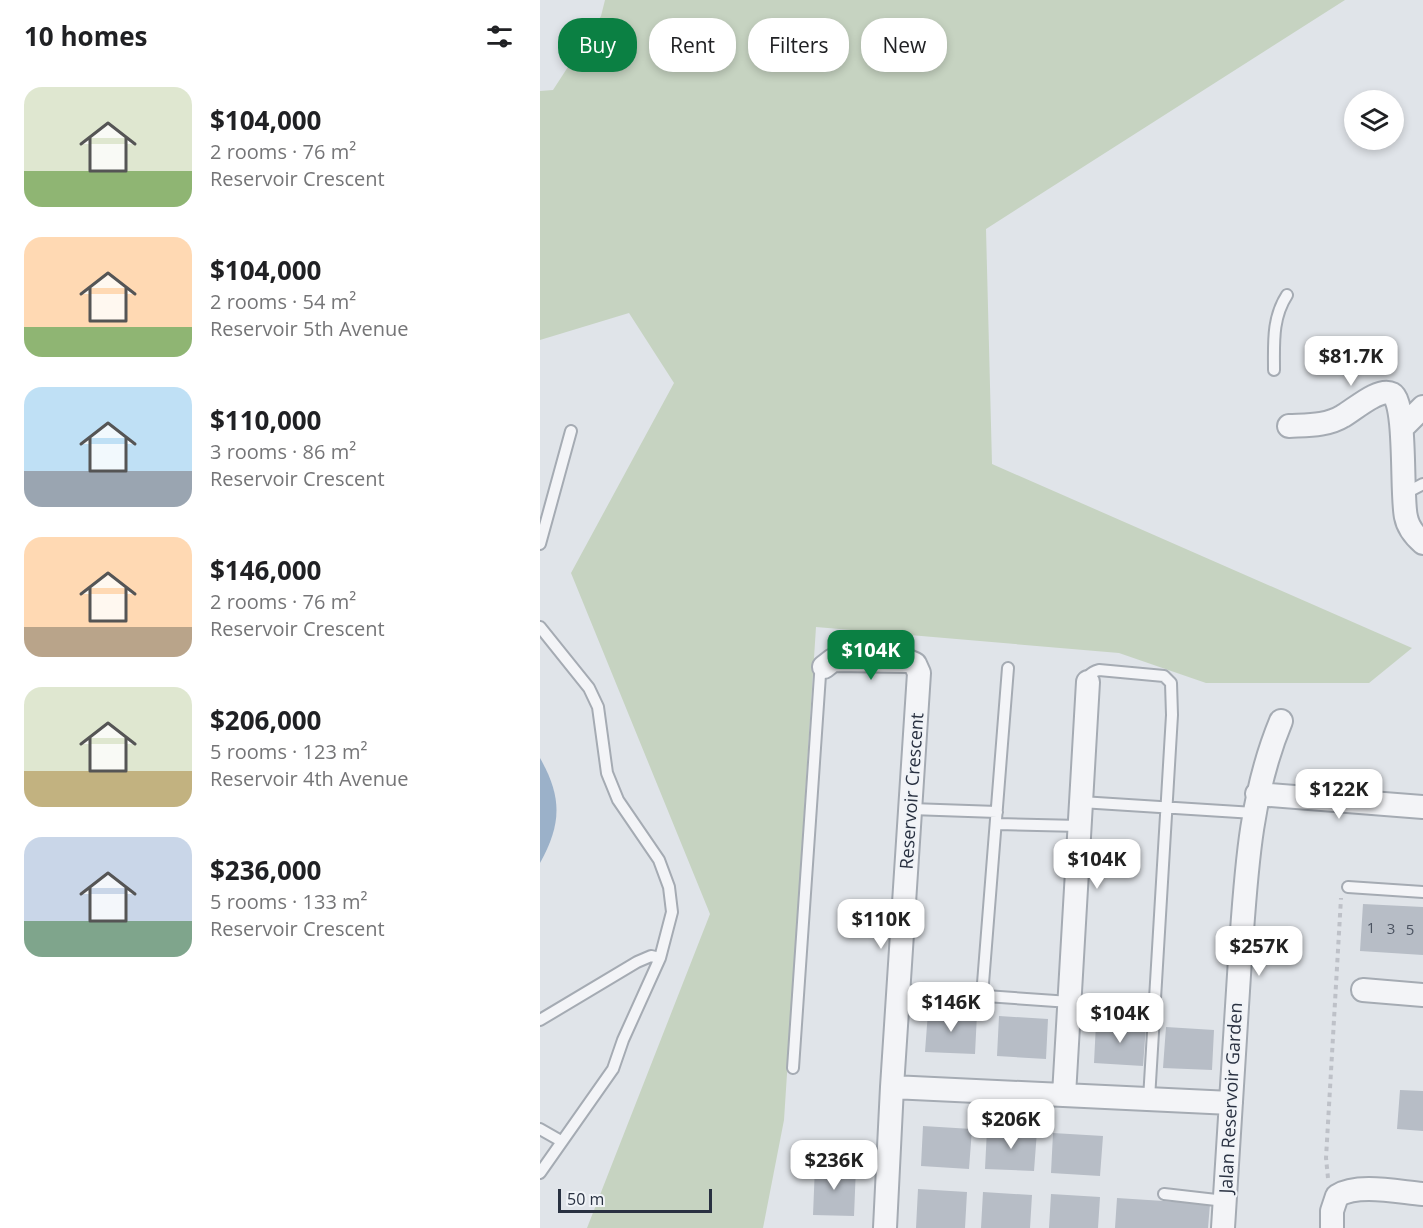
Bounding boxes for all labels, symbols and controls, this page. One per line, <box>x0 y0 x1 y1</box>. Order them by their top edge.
text: 10 homes <box>24 18 148 54</box>
chip: Buy <box>558 18 637 72</box>
chip: Rent <box>649 18 736 72</box>
chip: Filters <box>748 18 849 72</box>
chip: New <box>861 18 947 72</box>
icon: filters <box>483 20 516 53</box>
map controls <box>1344 90 1404 150</box>
button: layers <box>1344 90 1404 150</box>
text: $104,000 <box>210 102 321 138</box>
icon: home <box>72 111 144 183</box>
text: 2 rooms · 76 m² <box>210 138 356 165</box>
text: Reservoir Crescent <box>210 165 385 192</box>
text: $104,000 <box>210 252 321 288</box>
icon: home <box>72 261 144 333</box>
text: 2 rooms · 54 m² <box>210 288 356 315</box>
text: Reservoir 5th Avenue <box>210 315 409 342</box>
pin: $81.7K <box>1302 336 1400 387</box>
text: $81.7K <box>1319 342 1383 369</box>
text: $110,000 <box>210 402 321 438</box>
icon: home <box>72 411 144 483</box>
text: 3 rooms · 86 m² <box>210 438 356 465</box>
text: Reservoir Crescent <box>210 465 385 492</box>
text: $146,000 <box>210 552 321 588</box>
icon: home <box>72 561 144 633</box>
text: 2 rooms · 76 m² <box>210 588 356 615</box>
text: Reservoir Crescent <box>210 615 385 642</box>
pin: $104K <box>829 630 913 681</box>
text: $104K <box>841 636 901 663</box>
text: $206,000 <box>210 702 321 738</box>
icon: home <box>72 711 144 783</box>
street label: Reservoir Crescent <box>894 712 928 870</box>
text: 5 rooms · 123 m² <box>210 738 368 765</box>
text: Reservoir 4th Avenue <box>210 765 409 792</box>
pin: $122K <box>1297 769 1381 820</box>
text: $122K <box>1309 775 1369 802</box>
pin: $104K <box>1055 839 1139 890</box>
text: $104K <box>1067 845 1127 872</box>
text: $236,000 <box>210 852 321 888</box>
icon: home <box>72 861 144 933</box>
text: 5 rooms · 133 m² <box>210 888 368 915</box>
pin: $110K <box>839 899 923 950</box>
text: $110K <box>851 905 911 932</box>
text: Reservoir Crescent <box>210 915 385 942</box>
house number: 1 <box>1367 917 1375 937</box>
house number: 3 <box>1387 918 1395 938</box>
house number: 5 <box>1406 919 1414 939</box>
pin: $257K <box>1217 926 1301 977</box>
text: $257K <box>1229 932 1289 959</box>
pin: $146K <box>909 982 993 1033</box>
text: $146K <box>921 988 981 1015</box>
pin: $104K <box>1078 993 1162 1044</box>
text: $104K <box>1090 999 1150 1026</box>
street label: Jalan Reservoir Garden <box>1213 1002 1247 1196</box>
pin: $206K <box>969 1099 1053 1150</box>
text: $206K <box>981 1105 1041 1132</box>
pin: $236K <box>792 1140 876 1191</box>
text: $236K <box>804 1146 864 1173</box>
scale bar <box>558 1186 712 1214</box>
text: 50 m <box>567 1188 604 1210</box>

